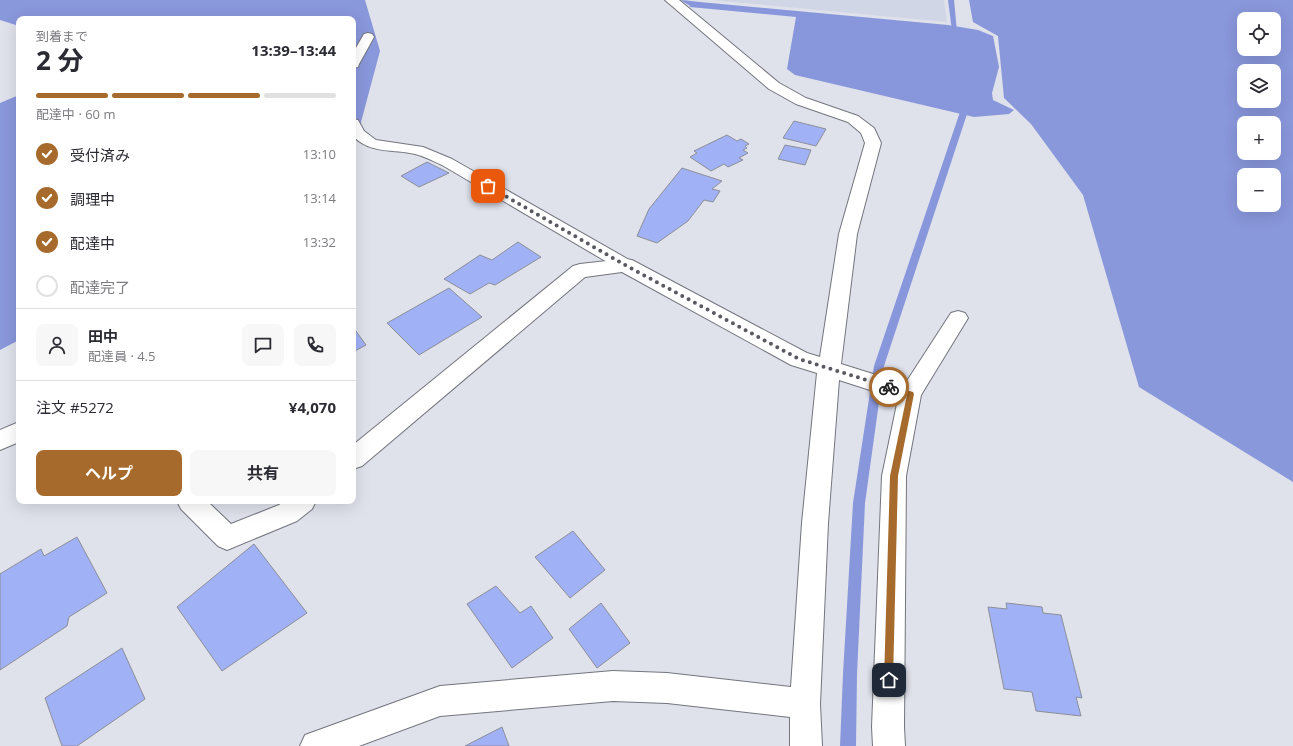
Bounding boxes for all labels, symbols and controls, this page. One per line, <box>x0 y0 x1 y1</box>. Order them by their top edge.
map controls <box>1237 12 1281 212</box>
button: locate <box>1237 12 1281 56</box>
text: 到着まで <box>36 27 88 45</box>
text: 13:39–13:44 <box>251 40 336 60</box>
text: 2 分 <box>36 42 84 78</box>
button: layers <box>1237 64 1281 108</box>
text: 配達中 · 60 m <box>36 105 115 123</box>
button: + <box>1237 116 1281 160</box>
icon: check <box>36 143 58 165</box>
text: 受付済み <box>70 145 130 165</box>
text: 13:10 <box>303 145 336 163</box>
button: − <box>1237 168 1281 212</box>
pin <box>471 169 505 203</box>
icon: bag <box>477 175 499 197</box>
icon: check <box>36 187 58 209</box>
text: 調理中 <box>70 189 115 209</box>
text: 13:14 <box>303 189 336 207</box>
icon: check <box>36 231 58 253</box>
text: 配達中 <box>70 233 115 253</box>
text: 13:32 <box>303 233 336 251</box>
text: 配達完了 <box>70 277 130 297</box>
button: person <box>36 324 78 366</box>
button: chat <box>242 324 284 366</box>
button: phone <box>294 324 336 366</box>
text: 田中 <box>88 326 118 346</box>
text: 配達員 · 4.5 <box>88 347 155 365</box>
courier <box>869 367 909 407</box>
icon: bike <box>878 376 900 398</box>
text: 注文 #5272 <box>36 397 114 417</box>
text: ¥4,070 <box>289 397 336 417</box>
button: ヘルプ <box>36 450 182 496</box>
button: 共有 <box>190 450 336 496</box>
pin <box>872 663 906 697</box>
icon: home <box>878 669 900 691</box>

